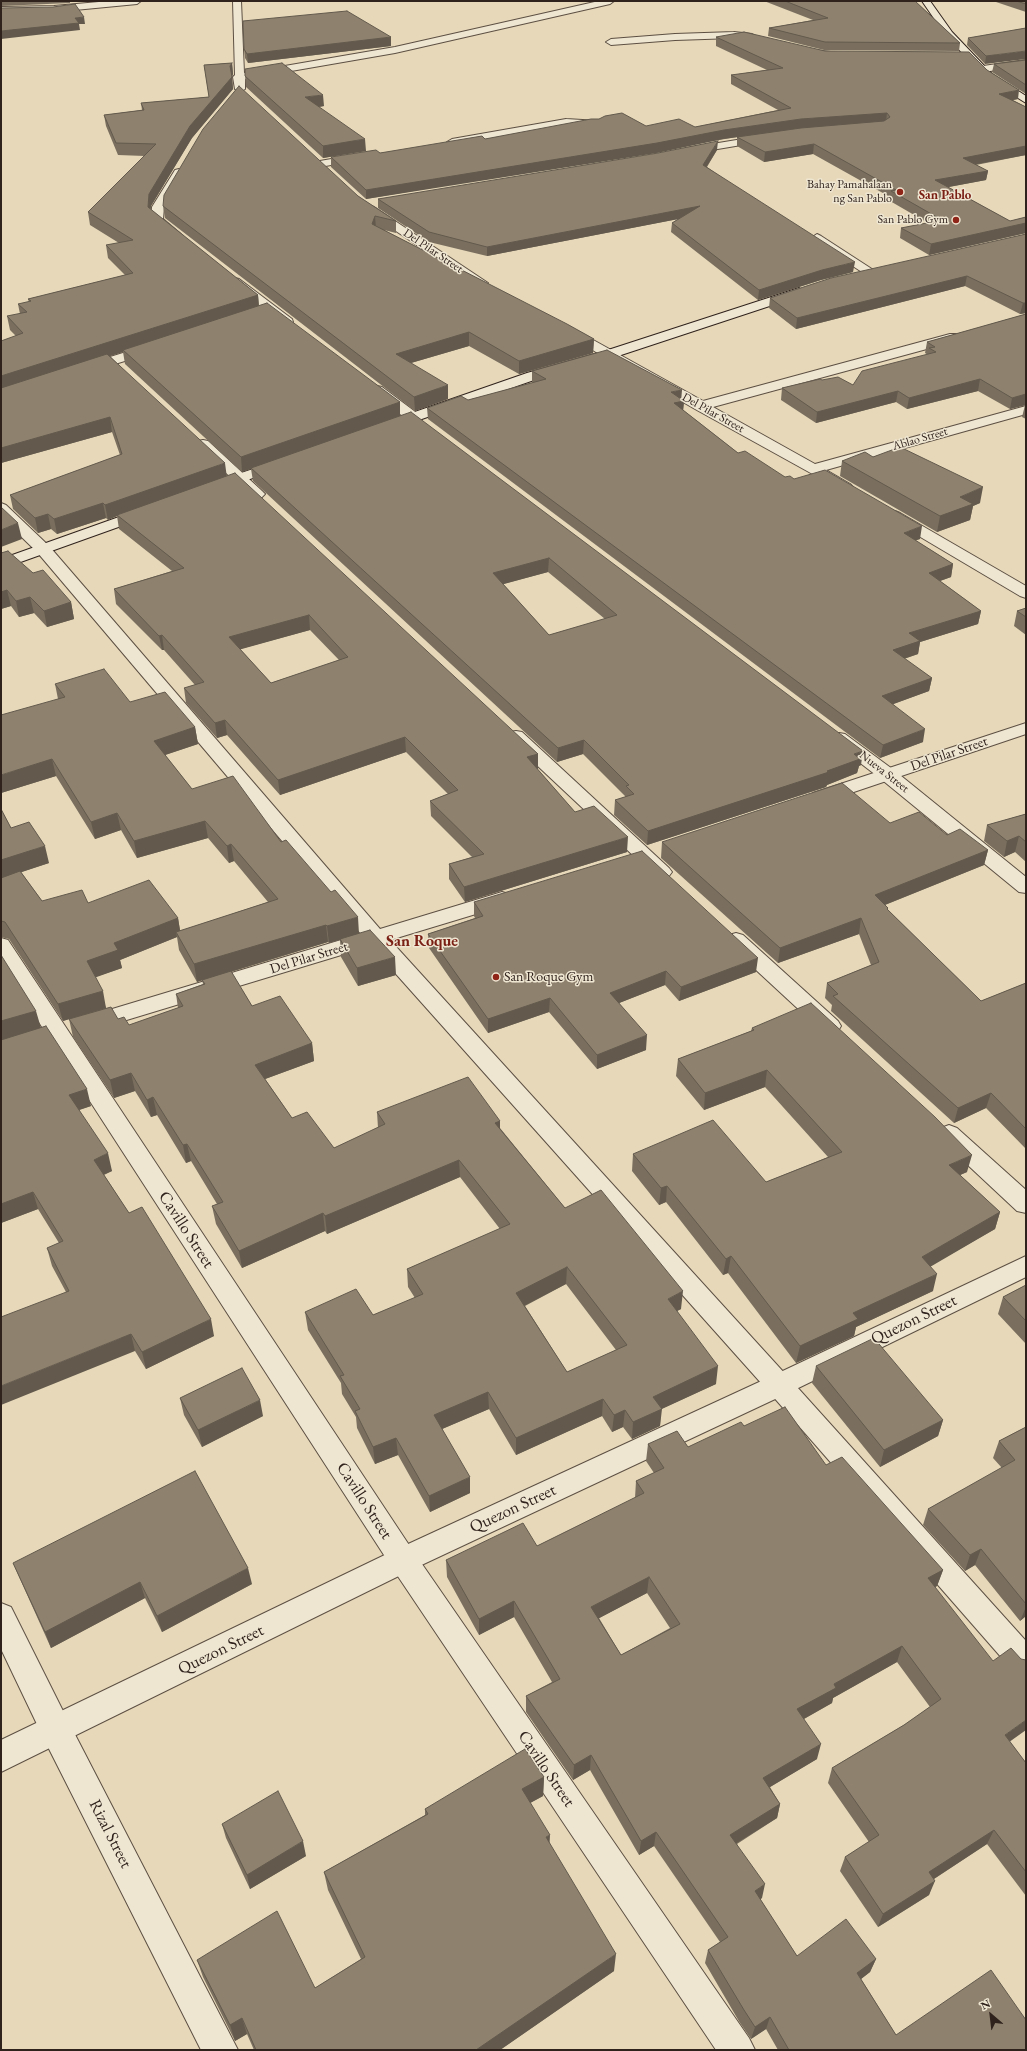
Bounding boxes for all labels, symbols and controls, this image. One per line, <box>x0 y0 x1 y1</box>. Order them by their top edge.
place label: Bahay Pamahalaan ng San Pablo <box>807 178 892 206</box>
marker: Bahay Pamahalaan ng San Pablo <box>895 187 905 197</box>
district label: San Pablo <box>919 187 971 203</box>
place label: San Pablo Gym <box>878 213 948 227</box>
marker: San Pablo Gym <box>951 215 961 225</box>
street label: Del Pilar Street <box>400 226 466 276</box>
street label: Del Pilar Street <box>679 390 747 436</box>
street label: Ablao Street <box>891 424 949 454</box>
street label: Del Pilar Street <box>908 733 990 775</box>
street label: Nueva Street <box>856 748 912 796</box>
district label: San Roque <box>386 932 458 952</box>
street label: Del Pilar Street <box>268 938 350 978</box>
place label: San Roque Gym <box>504 969 593 985</box>
marker: San Roque Gym <box>491 972 501 982</box>
street label: Cavillo Street <box>154 1188 218 1272</box>
street label: Quezon Street <box>868 1290 960 1350</box>
street label: Cavillo Street <box>332 1459 396 1543</box>
street label: Quezon Street <box>466 1480 560 1538</box>
street label: Quezon Street <box>175 1620 267 1680</box>
street label: Cavillo Street <box>513 1727 579 1811</box>
street label: Rizal Street <box>84 1796 136 1872</box>
north arrow <box>971 1995 1011 2035</box>
text: N <box>978 1996 993 2013</box>

